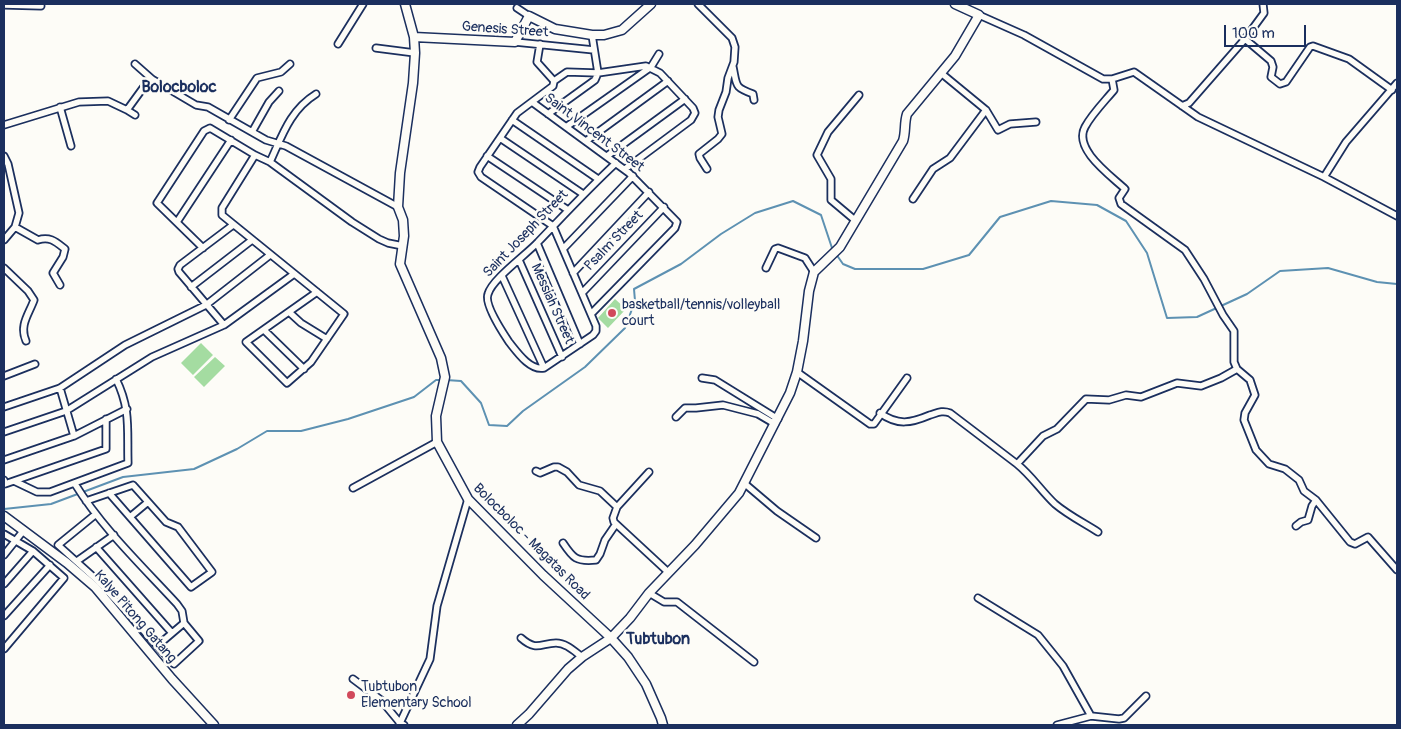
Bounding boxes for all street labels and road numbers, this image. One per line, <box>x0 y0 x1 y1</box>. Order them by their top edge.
street label: Genesis Street <box>461 19 549 41</box>
street label: Saint Vincent Street <box>541 90 647 176</box>
street label: Saint Joseph Street <box>480 187 572 281</box>
street label: Psalm Street <box>581 207 647 275</box>
street label: Messiah Street <box>527 261 577 347</box>
street label: Bolocboloc - Magatas Road <box>469 480 593 604</box>
street label: Kalye Pitong Gatang <box>90 567 180 667</box>

